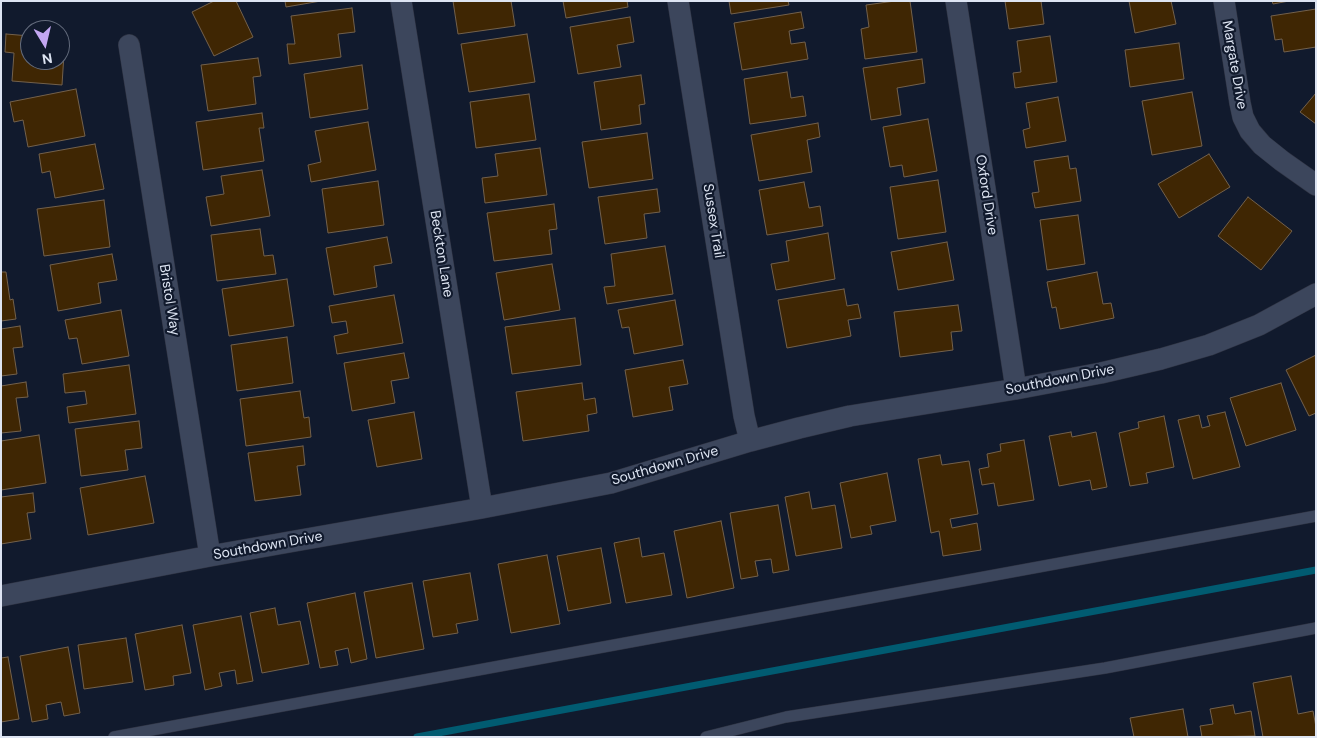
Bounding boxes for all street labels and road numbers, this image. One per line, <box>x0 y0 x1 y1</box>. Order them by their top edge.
street label: Margate Drive <box>1218 19 1250 111</box>
street label: Oxford Drive <box>971 154 1001 236</box>
street label: Sussex Trail <box>699 183 727 259</box>
street label: Beckton Lane <box>426 209 456 299</box>
street label: Bristol Way <box>155 263 183 337</box>
street label: Southdown Drive <box>1004 361 1116 399</box>
street label: Southdown Drive <box>610 443 720 489</box>
street label: Southdown Drive <box>212 528 324 564</box>

